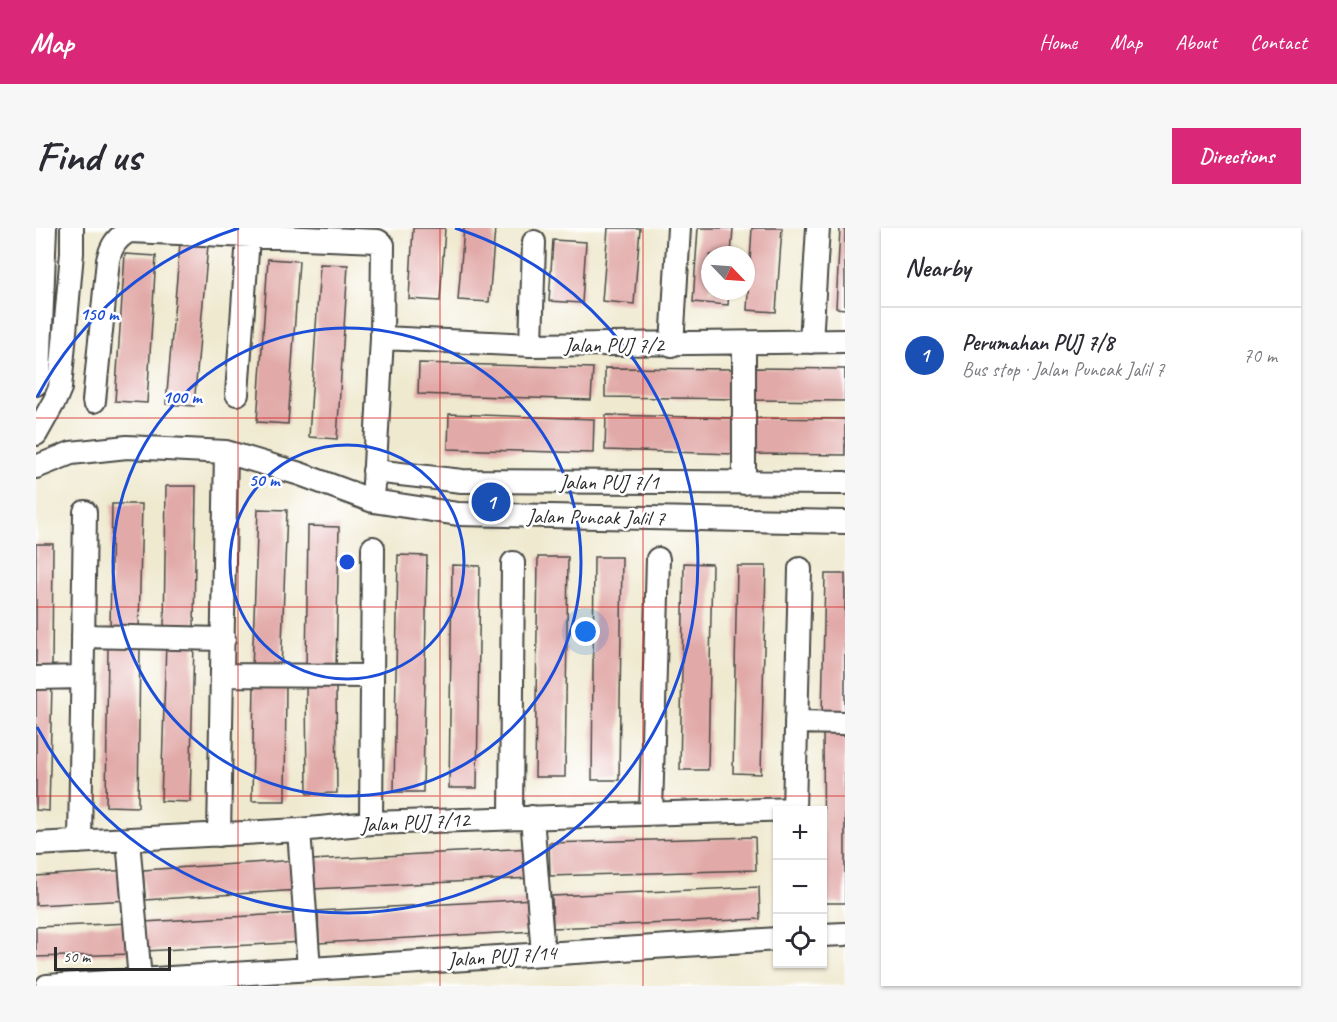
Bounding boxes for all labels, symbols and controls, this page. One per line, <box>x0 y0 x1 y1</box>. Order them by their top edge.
text: Map <box>30 25 73 60</box>
text: Home <box>1039 29 1077 55</box>
text: Map <box>1110 29 1142 55</box>
text: About <box>1175 29 1217 55</box>
text: Contact <box>1250 29 1307 55</box>
button: Directions <box>1172 128 1301 184</box>
text: Find us <box>36 130 141 183</box>
north arrow <box>701 246 755 300</box>
text: Nearby <box>905 251 970 284</box>
text: 150 m <box>80 303 120 325</box>
text: Perumahan PUJ 7/8 <box>962 329 1114 357</box>
street label: Jalan PUJ 7/2 <box>563 332 665 358</box>
text: 1 <box>920 343 929 368</box>
text: 70 m <box>1243 343 1277 368</box>
text: Bus stop · Jalan Puncak Jalil 7 <box>962 357 1165 382</box>
text: 100 m <box>163 386 203 408</box>
text: 50 m <box>249 469 281 491</box>
street label: Jalan PUJ 7/1 <box>558 469 660 495</box>
pin: 1 <box>472 480 510 524</box>
street label: Jalan Puncak Jalil 7 <box>526 503 667 531</box>
centre of rings <box>337 552 357 572</box>
your location <box>571 617 600 646</box>
street label: Jalan PUJ 7/12 <box>359 806 472 838</box>
map controls <box>773 806 827 968</box>
button: + <box>773 806 827 860</box>
button: − <box>773 860 827 914</box>
button: locate <box>773 914 827 968</box>
street label: Jalan PUJ 7/14 <box>446 939 560 973</box>
scale bar <box>54 944 171 972</box>
text: 50 m <box>63 947 90 967</box>

